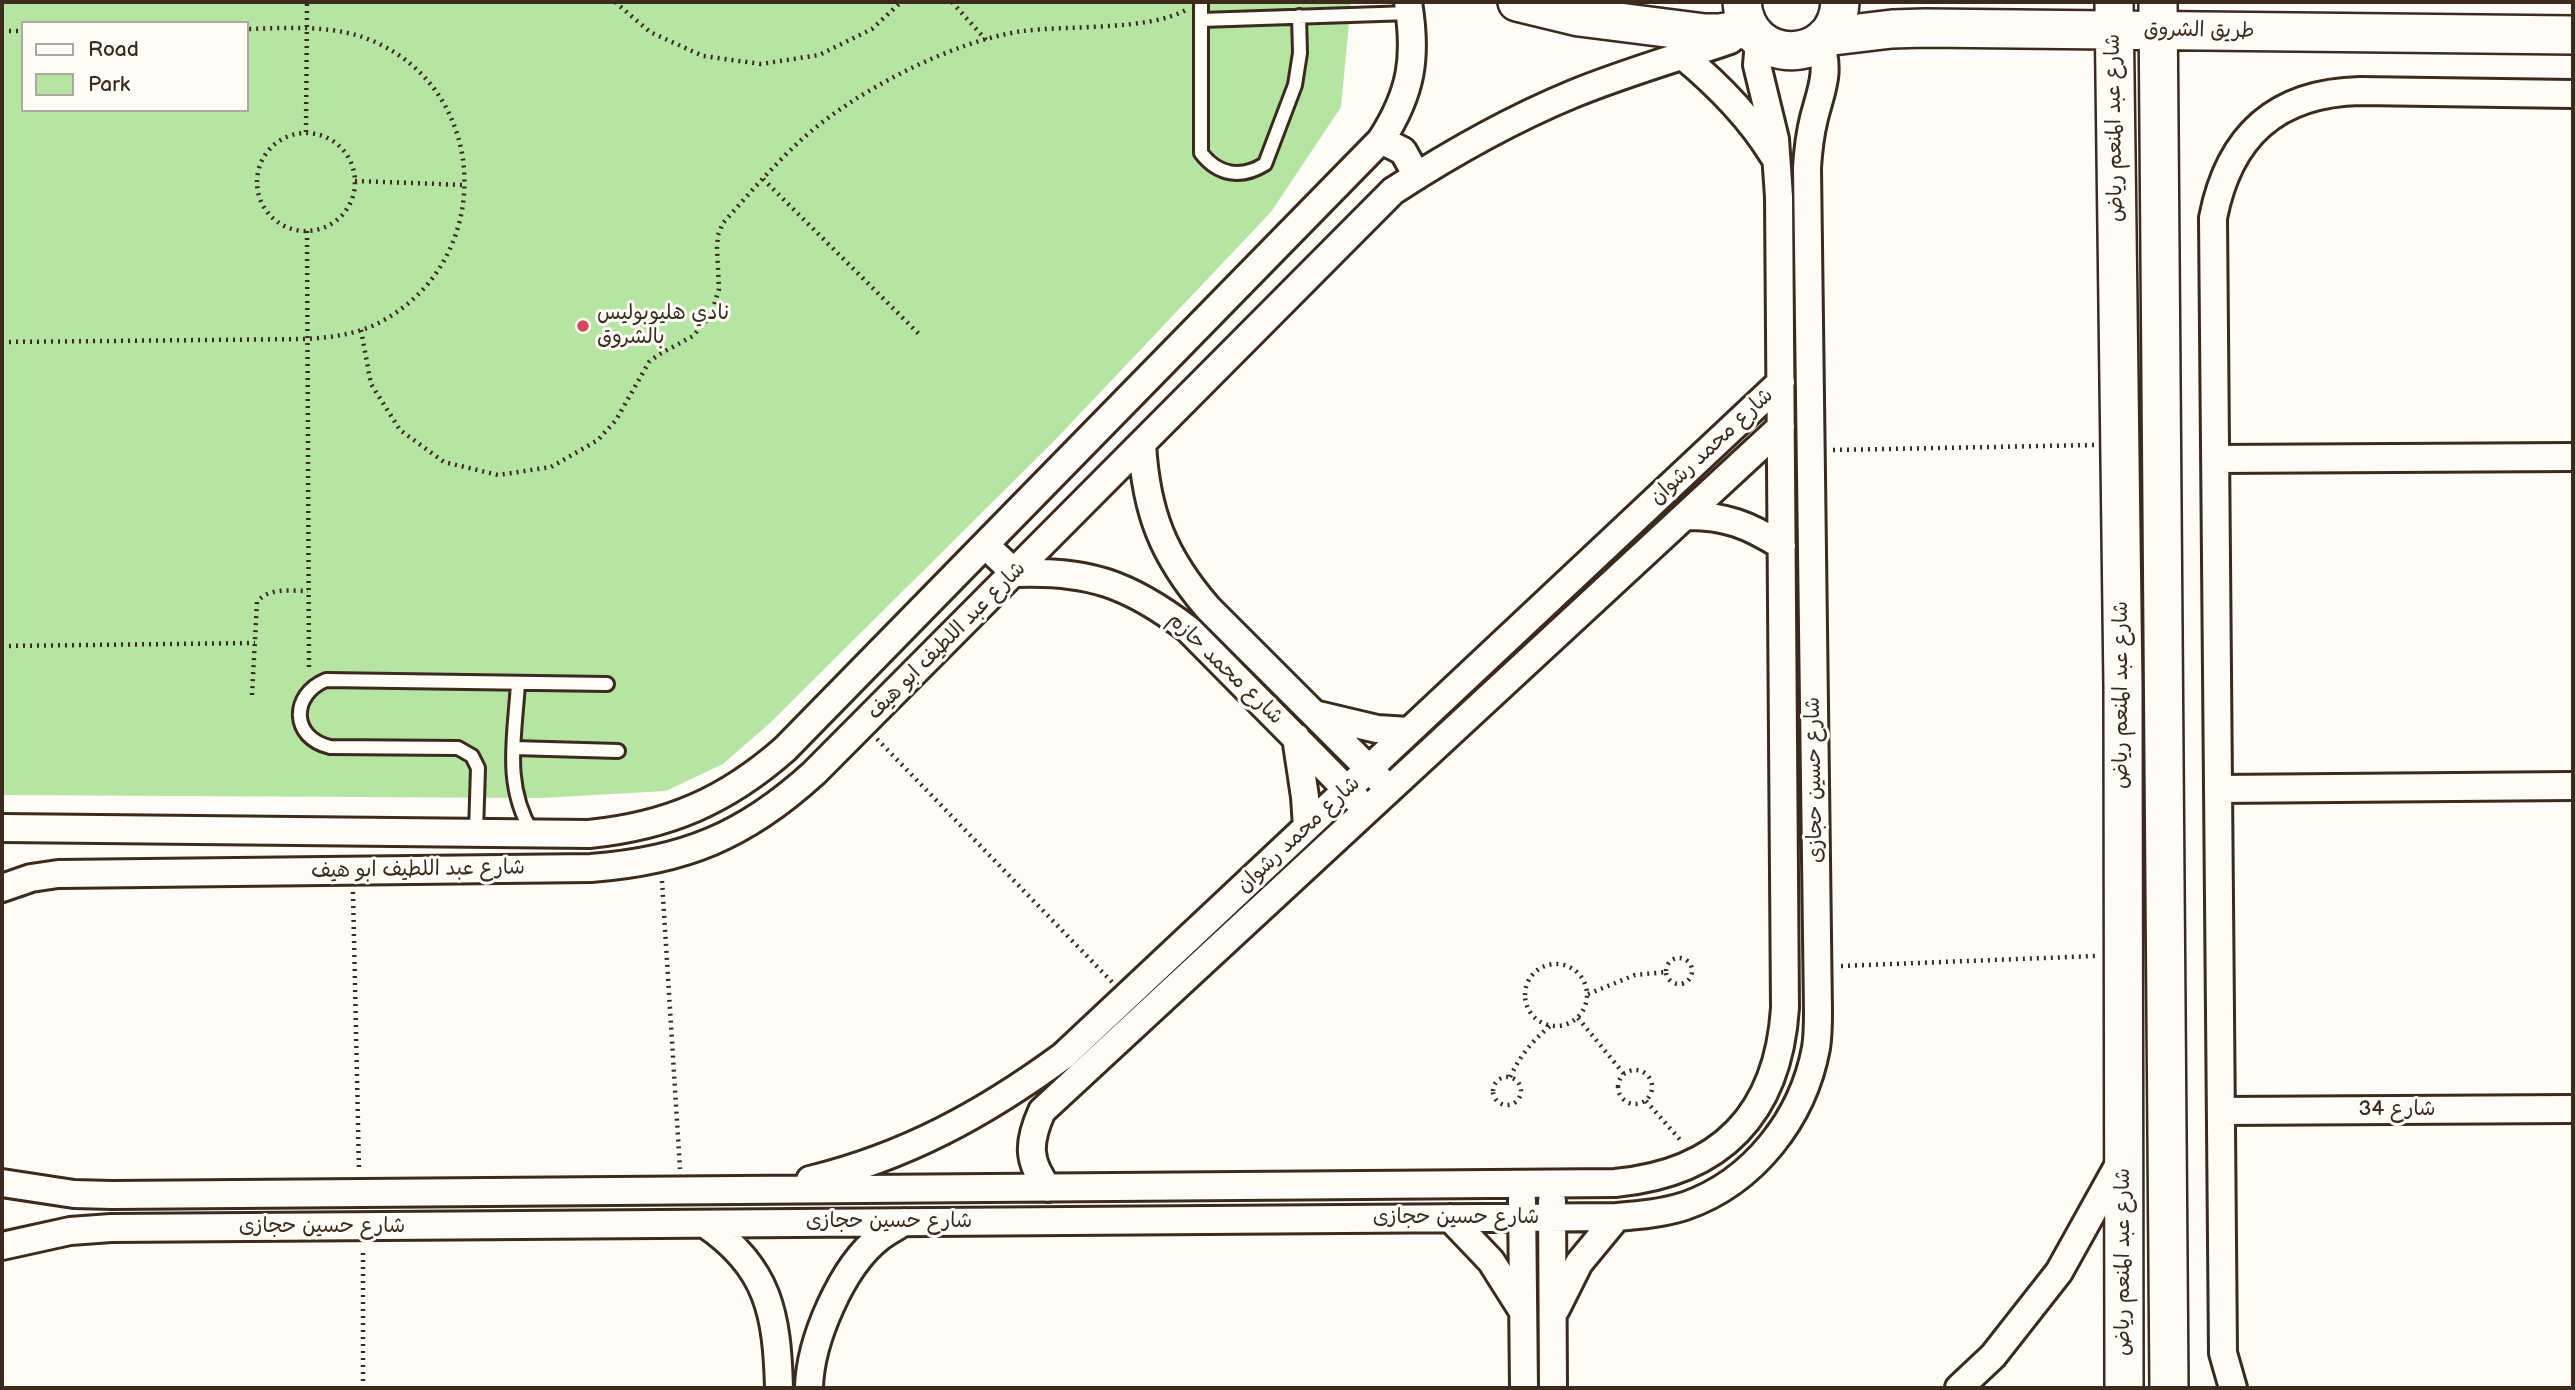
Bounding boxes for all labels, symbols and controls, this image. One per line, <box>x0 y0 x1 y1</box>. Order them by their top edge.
street label: طريق الشروق <box>2143 17 2255 45</box>
legend <box>21 21 248 112</box>
street label: شارع عبد المنعم رياض <box>2101 34 2129 222</box>
text: Road <box>88 37 139 62</box>
text: Park <box>88 72 130 97</box>
place label: نادي هليوبوليس بالشروق <box>597 301 729 351</box>
marker: نادي هليوبوليس بالشروق <box>575 318 591 334</box>
street label: شارع محمد رشوان <box>1645 383 1779 511</box>
street label: شارع عبد اللطيف ابو هيف <box>863 557 1031 725</box>
street label: شارع عبد المنعم رياض <box>2109 601 2135 789</box>
street label: شارع محمد حازم <box>1162 608 1288 730</box>
street label: شارع حسين حجازى <box>1801 697 1829 863</box>
street label: شارع محمد رشوان <box>1232 771 1366 899</box>
street label: شارع عبد اللطيف ابو هيف <box>311 856 525 884</box>
street label: شارع 34 <box>2359 1097 2435 1123</box>
street label: شارع عبد المنعم رياض <box>2111 1168 2137 1356</box>
street label: شارع حسين حجازى <box>1373 1205 1539 1231</box>
street label: شارع حسين حجازى <box>806 1209 972 1235</box>
street label: شارع حسين حجازى <box>239 1214 405 1240</box>

